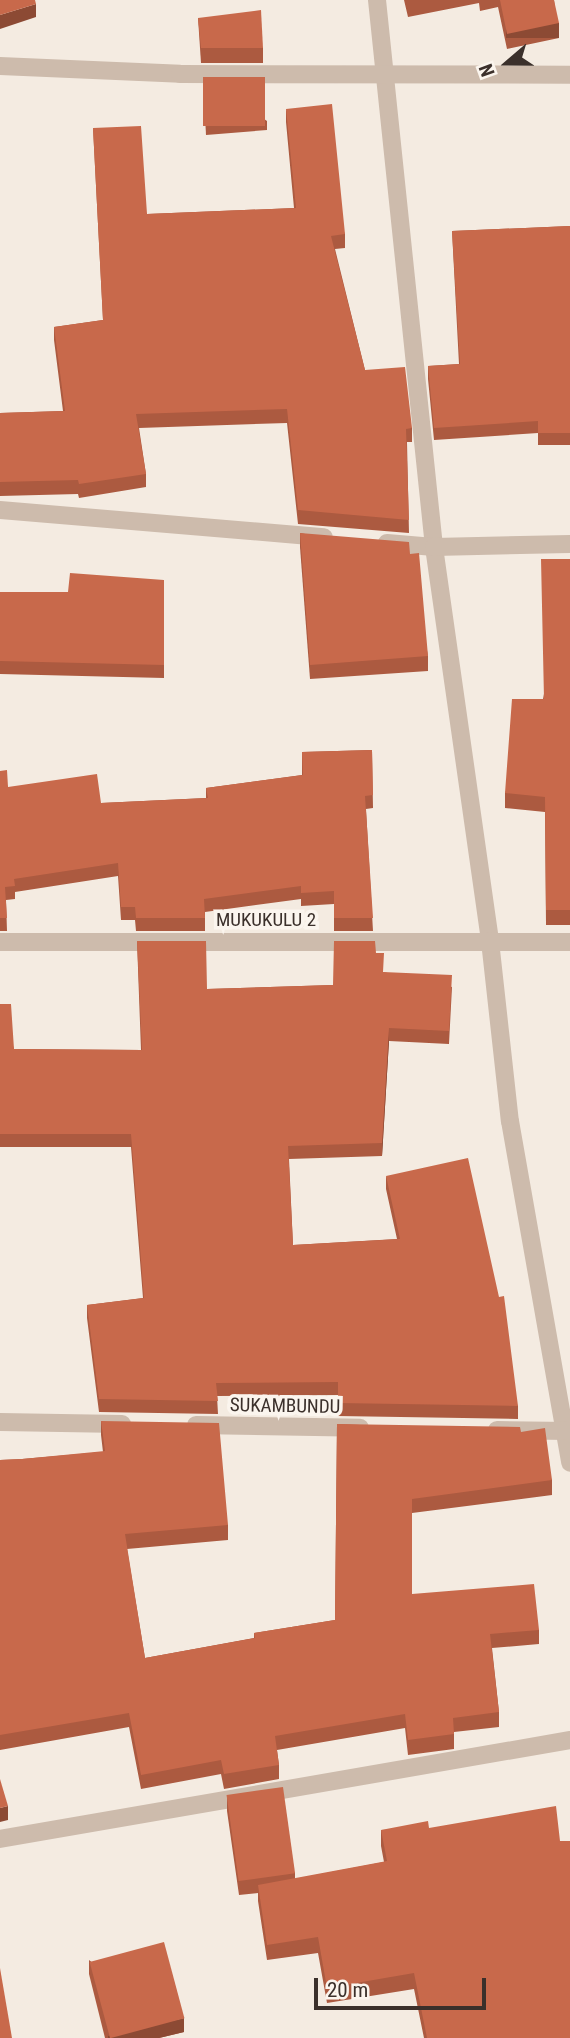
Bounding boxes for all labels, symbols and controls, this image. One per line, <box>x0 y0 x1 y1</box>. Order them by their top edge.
north arrow <box>472 28 542 98</box>
text: N <box>474 61 500 80</box>
street label: MUKUKULU 2 <box>216 909 316 931</box>
street label: SUKAMBUNDU <box>230 1394 340 1418</box>
scale bar <box>318 1965 490 2009</box>
text: 20 m <box>327 1978 368 2002</box>

